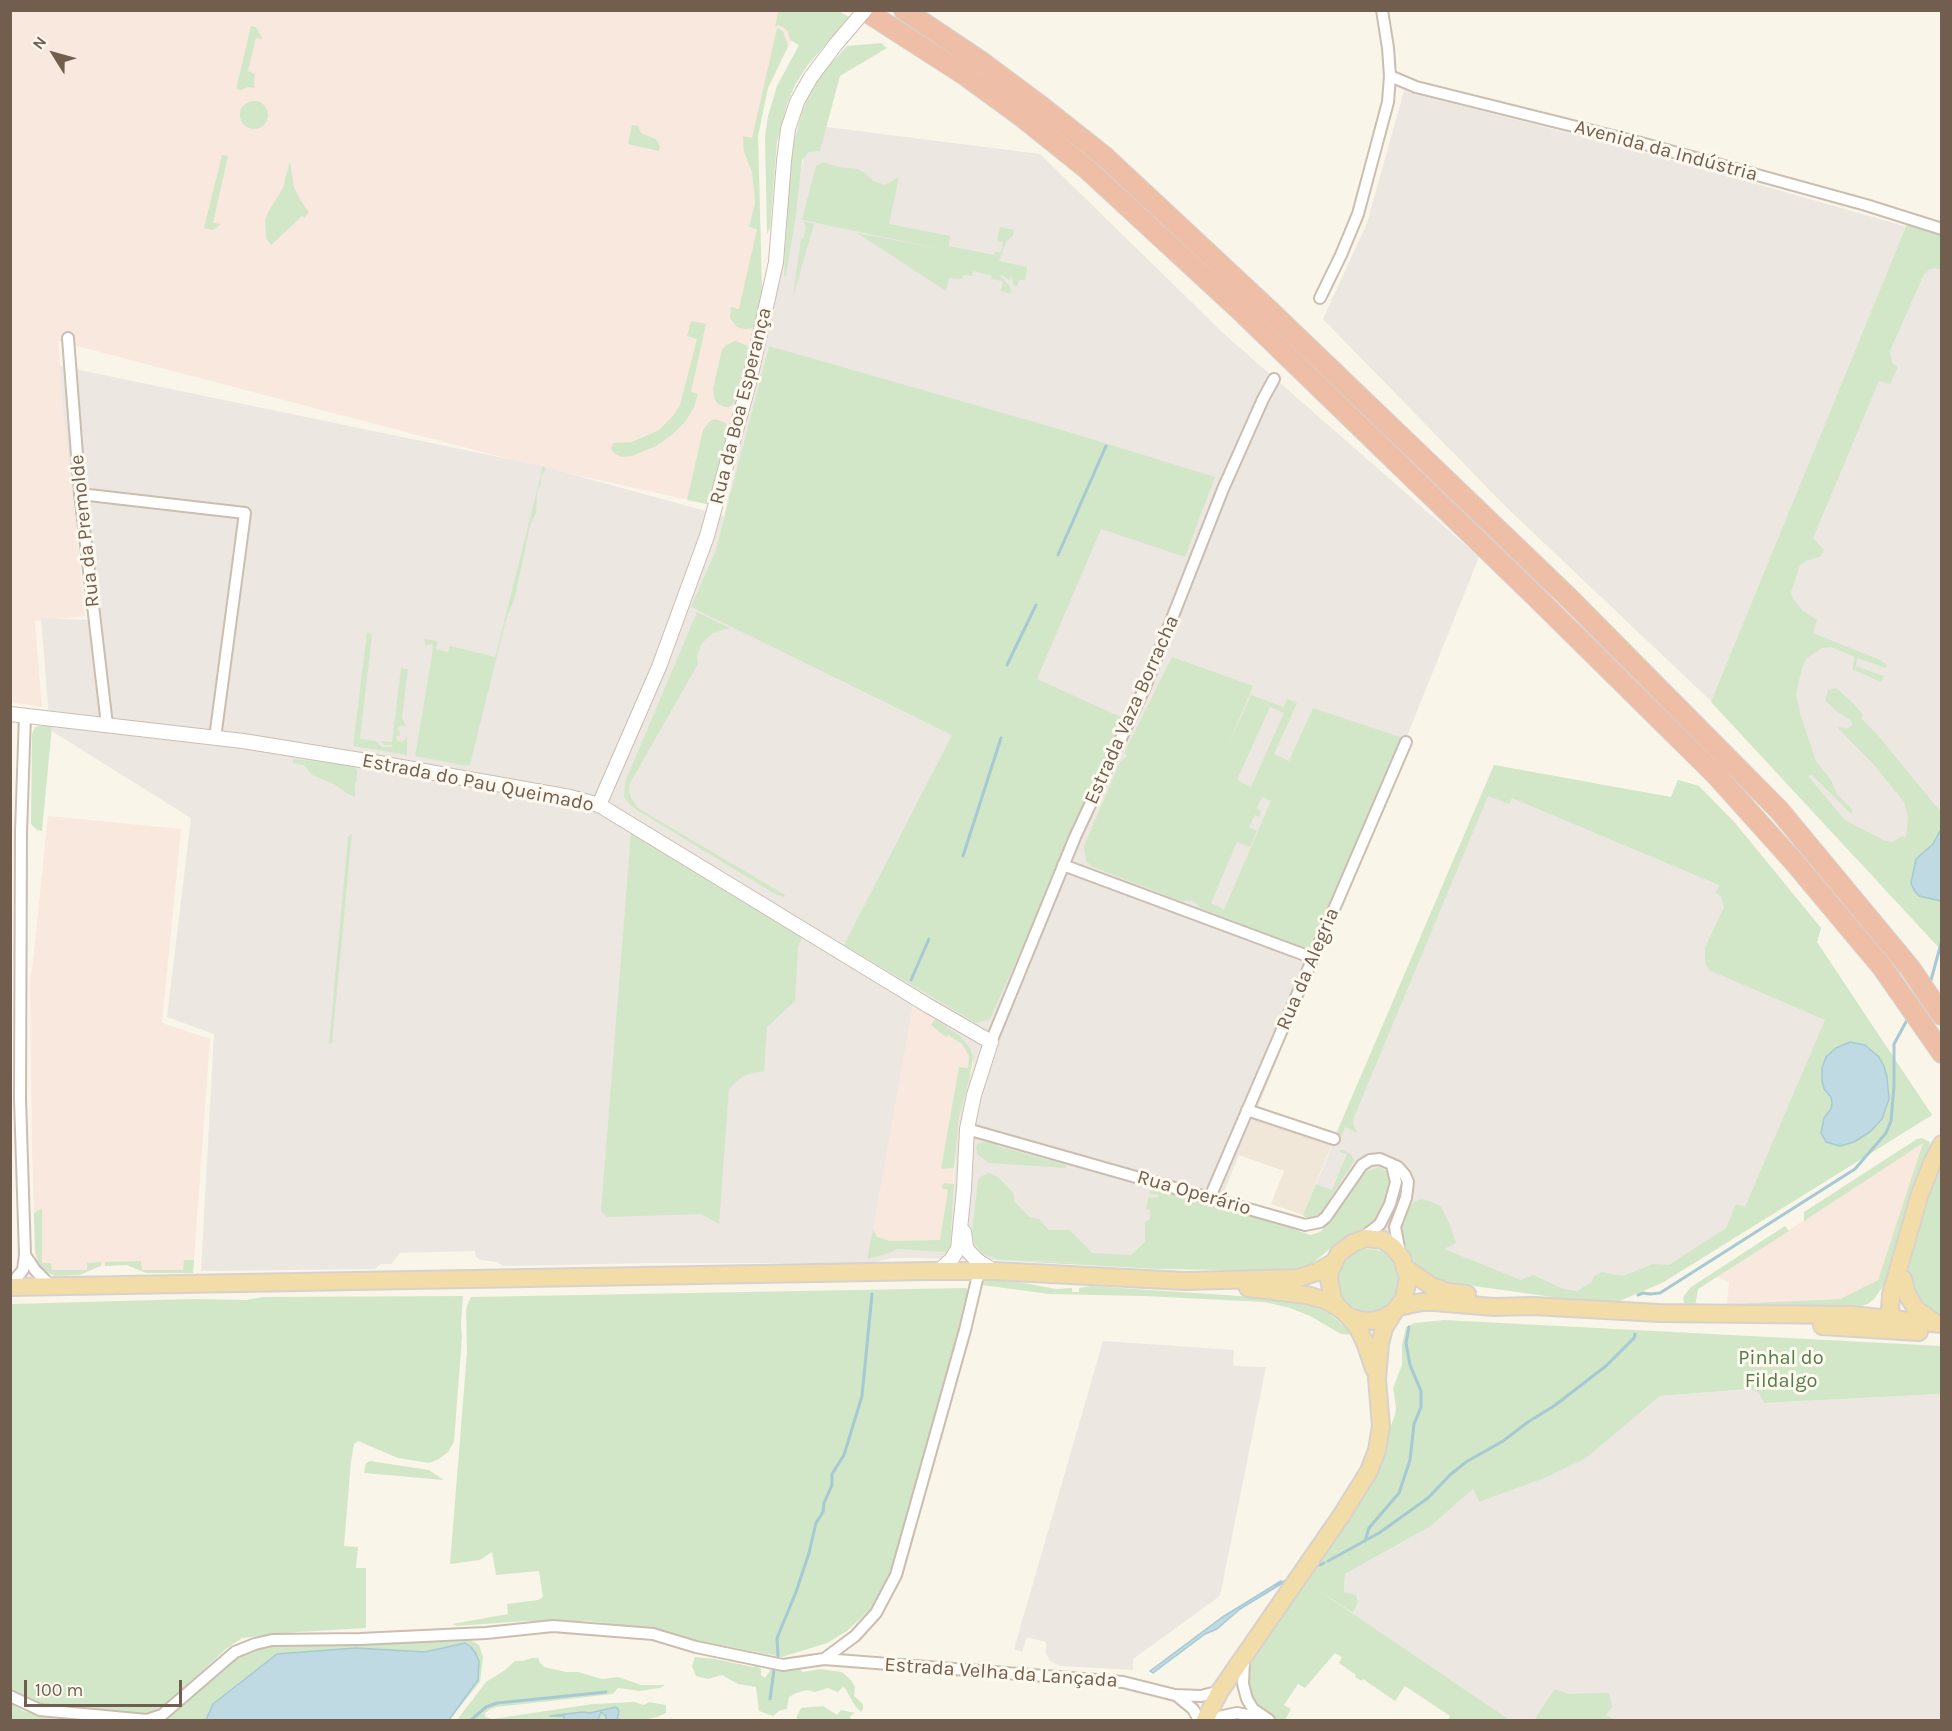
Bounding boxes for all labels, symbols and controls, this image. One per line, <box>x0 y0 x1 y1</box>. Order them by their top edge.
north arrow <box>24 24 84 84</box>
text: N <box>28 33 50 53</box>
street label: Avenida da Indústria <box>1572 115 1760 187</box>
street label: Rua da Boa Esperança <box>705 305 777 507</box>
street label: Rua da Premolde <box>65 453 105 609</box>
street label: Estrada Vaza Borracha <box>1080 612 1184 808</box>
street label: Estrada do Pau Queimado <box>360 749 596 817</box>
street label: Rua da Alegria <box>1271 904 1345 1034</box>
street label: Rua Operário <box>1134 1165 1254 1221</box>
park label: Pinhal do Fildalgo <box>1738 1346 1824 1393</box>
street label: Estrada Velha da Lançada <box>884 1653 1118 1693</box>
scale bar <box>27 1668 184 1706</box>
text: 100 m <box>35 1679 83 1701</box>

